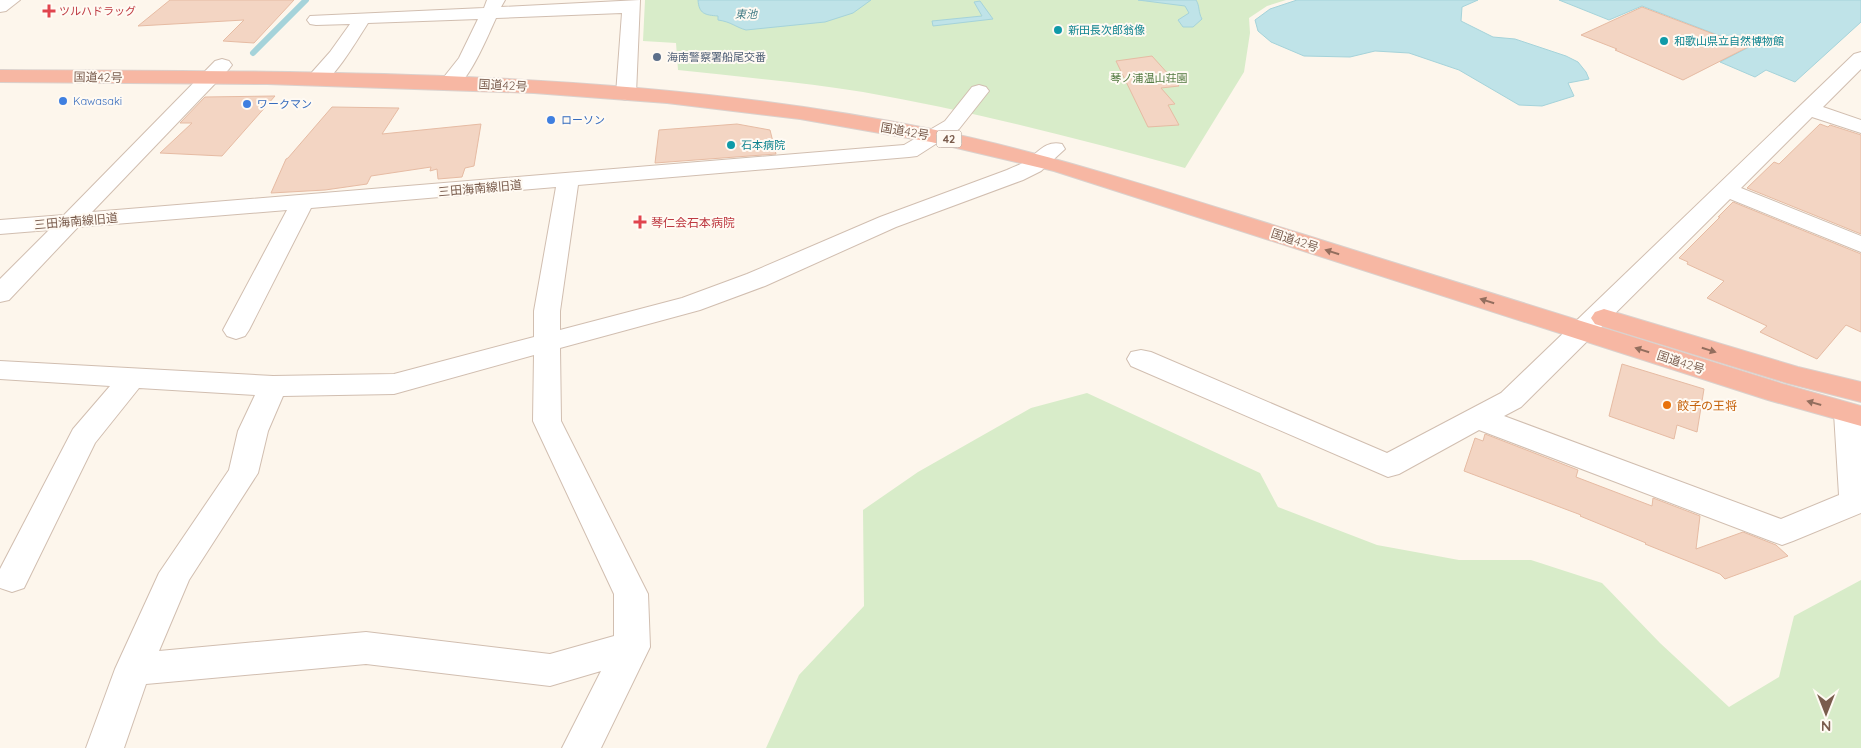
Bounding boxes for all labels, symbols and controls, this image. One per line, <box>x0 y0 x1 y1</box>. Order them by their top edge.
place label: ツルハドラッグ <box>59 4 136 18</box>
marker: ツルハドラッグ <box>43 5 55 17</box>
water label: 東池 <box>735 7 758 21</box>
place label: 新田長次郎翁像 <box>1068 23 1145 37</box>
marker: 新田長次郎翁像 <box>1052 24 1064 36</box>
place label: 和歌山県立自然博物館 <box>1674 34 1784 48</box>
marker: 和歌山県立自然博物館 <box>1658 35 1670 47</box>
place label: 海南警察署船尾交番 <box>667 50 766 64</box>
marker: 海南警察署船尾交番 <box>651 51 663 63</box>
street label: 国道42号 <box>73 69 123 85</box>
park label: 琴ノ浦温山荘園 <box>1111 71 1188 85</box>
street label: 国道42号 <box>478 76 528 94</box>
place label: Kawasaki <box>73 94 122 108</box>
marker: Kawasaki <box>57 95 69 107</box>
place label: ワークマン <box>257 97 312 111</box>
marker: ワークマン <box>241 98 253 110</box>
place label: ローソン <box>561 113 605 127</box>
marker: ローソン <box>545 114 557 126</box>
street label: 国道42号 <box>880 119 930 143</box>
road number: 42 <box>936 130 962 148</box>
place label: 石本病院 <box>741 138 785 152</box>
marker: 石本病院 <box>725 139 737 151</box>
street label: 三田海南線旧道 <box>437 177 523 199</box>
street label: 三田海南線旧道 <box>33 210 119 232</box>
marker: 琴仁会石本病院 <box>633 215 647 229</box>
place label: 琴仁会石本病院 <box>651 215 735 230</box>
street label: 国道42号 <box>1269 225 1321 255</box>
one-way arrow <box>1325 247 1340 255</box>
one-way arrow <box>1480 296 1495 304</box>
one-way arrow <box>1634 346 1649 354</box>
street label: 国道42号 <box>1655 347 1707 377</box>
one-way arrow <box>1702 347 1717 355</box>
place label: 餃子の王将 <box>1677 398 1737 413</box>
marker: 餃子の王将 <box>1661 399 1673 411</box>
one-way arrow <box>1806 399 1821 407</box>
north arrow <box>1801 688 1851 738</box>
text: N <box>1821 717 1831 735</box>

